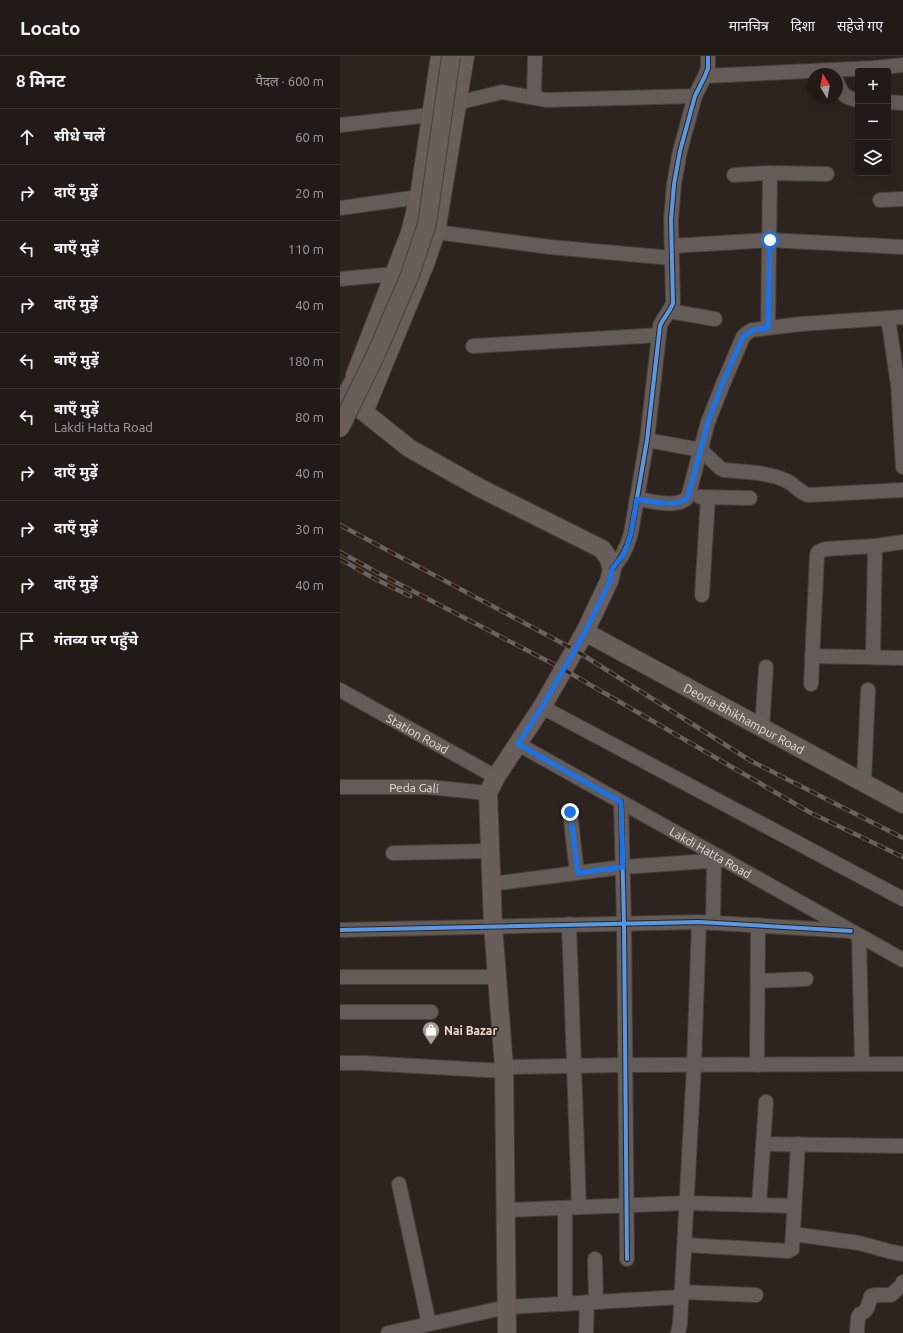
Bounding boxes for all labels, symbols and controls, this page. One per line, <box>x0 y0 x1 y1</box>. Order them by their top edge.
text: Locato <box>20 17 81 39</box>
text: मानचित्र <box>729 18 769 34</box>
text: दिशा <box>791 18 815 34</box>
text: सहेजे गए <box>837 18 883 34</box>
north arrow <box>807 68 843 104</box>
map controls <box>855 68 891 176</box>
button: + <box>855 68 891 104</box>
text: 8 मिनट <box>16 71 65 90</box>
text: पैदल · 600 m <box>256 74 324 88</box>
button: − <box>855 104 891 140</box>
icon: ahead <box>16 126 38 148</box>
text: सीधे चलें <box>54 127 105 144</box>
text: 60 m <box>295 130 324 144</box>
button: layers <box>855 140 891 176</box>
icon: right <box>16 182 38 204</box>
text: दाएँ मुड़ें <box>54 183 98 200</box>
text: 20 m <box>295 186 324 200</box>
route start <box>761 231 779 249</box>
icon: left <box>16 238 38 260</box>
text: बाएँ मुड़ें <box>54 239 99 256</box>
text: 110 m <box>288 242 324 256</box>
icon: right <box>16 294 38 316</box>
text: दाएँ मुड़ें <box>54 295 98 312</box>
text: 40 m <box>295 298 324 312</box>
icon: left <box>16 350 38 372</box>
text: बाएँ मुड़ें <box>54 351 99 368</box>
text: 180 m <box>288 354 324 368</box>
text: बाएँ मुड़ें <box>54 400 99 417</box>
icon: left <box>16 406 38 428</box>
text: 80 m <box>295 410 324 424</box>
text: Lakdi Hatta Road <box>54 420 153 434</box>
icon: right <box>16 462 38 484</box>
text: दाएँ मुड़ें <box>54 463 98 480</box>
text: 40 m <box>295 466 324 480</box>
icon: right <box>16 518 38 540</box>
text: दाएँ मुड़ें <box>54 519 98 536</box>
text: 30 m <box>295 522 324 536</box>
icon: right <box>16 574 38 596</box>
text: दाएँ मुड़ें <box>54 575 98 592</box>
text: 40 m <box>295 578 324 592</box>
icon: arrive <box>16 630 38 652</box>
text: गंतव्य पर पहुँचे <box>54 631 138 648</box>
street label: Deoria-Bhikhampur Road <box>682 680 807 756</box>
street label: Station Road <box>384 711 451 756</box>
street label: Peda Gali <box>389 780 440 795</box>
route end <box>561 803 579 821</box>
street label: Lakdi Hatta Road <box>668 824 754 880</box>
shop icon: Nai Bazar <box>421 1020 441 1045</box>
place label: Nai Bazar <box>444 1024 497 1037</box>

